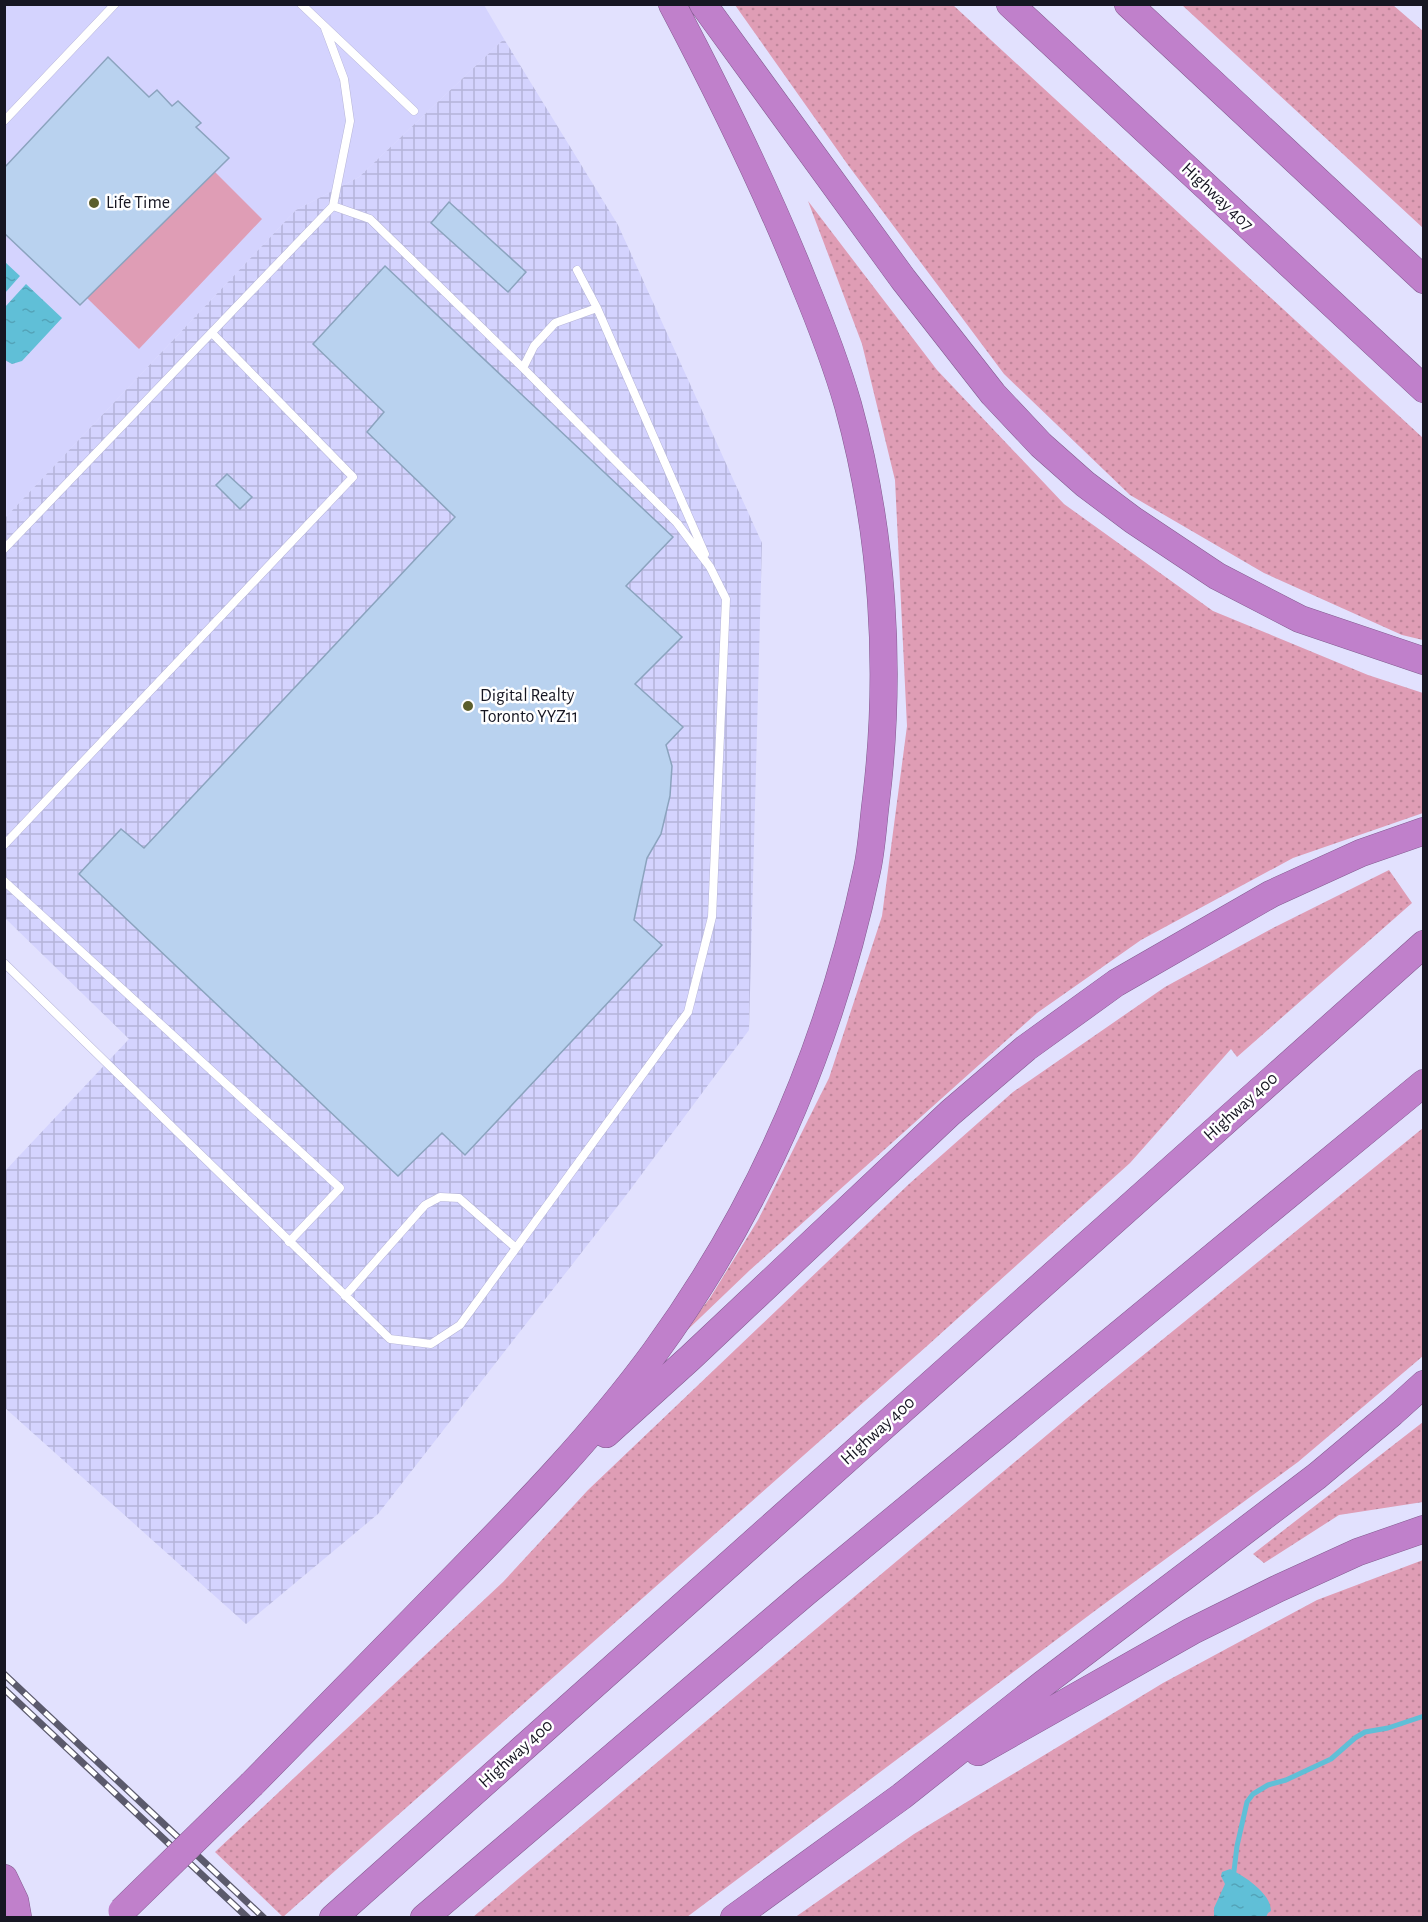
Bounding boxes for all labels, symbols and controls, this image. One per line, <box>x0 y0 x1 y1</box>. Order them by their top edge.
street label: Highway 407 <box>1178 159 1256 235</box>
place label: Life Time <box>106 194 170 212</box>
marker: Life Time <box>87 196 101 210</box>
place label: Digital Realty Toronto YYZ11 <box>480 687 578 726</box>
marker: Digital Realty Toronto YYZ11 <box>461 699 475 713</box>
street label: Highway 400 <box>1201 1069 1281 1145</box>
street label: Highway 400 <box>838 1393 918 1469</box>
street label: Highway 400 <box>476 1716 556 1792</box>

